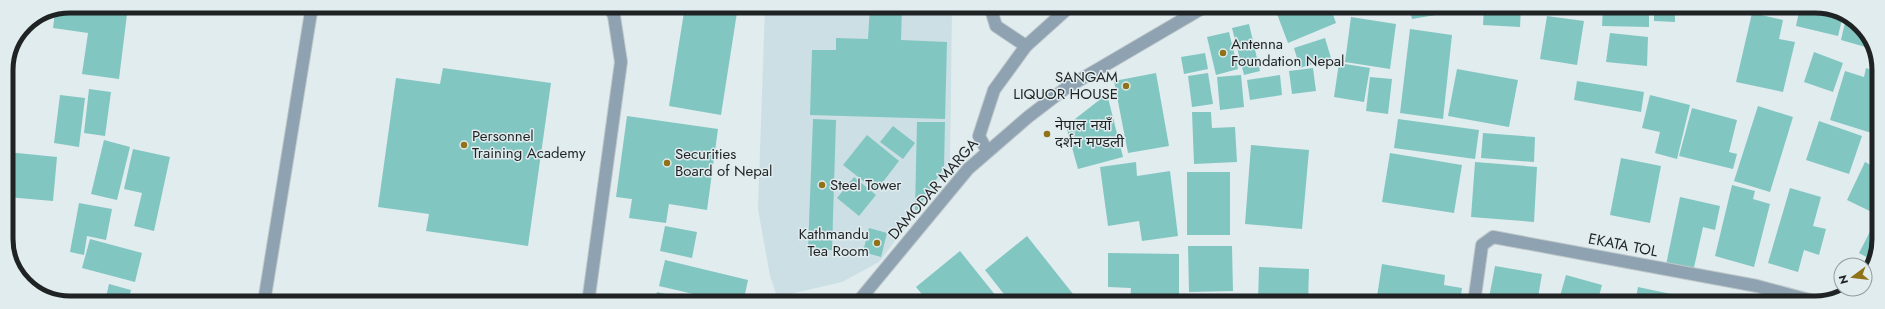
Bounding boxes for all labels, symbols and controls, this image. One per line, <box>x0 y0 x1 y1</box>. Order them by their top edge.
place label: Antenna Foundation Nepal <box>1231 33 1344 72</box>
marker: Antenna Foundation Nepal <box>1218 48 1228 58</box>
place label: SANGAM LIQUOR HOUSE <box>1013 66 1118 105</box>
marker: SANGAM LIQUOR HOUSE <box>1121 81 1131 91</box>
place label: नेपाल नयाँ दर्शन मण्डली <box>1055 114 1125 153</box>
place label: Personnel Training Academy <box>472 125 586 164</box>
marker: नेपाल नयाँ दर्शन मण्डली <box>1042 129 1052 139</box>
street label: DAMODAR MARGA <box>883 134 983 244</box>
marker: Personnel Training Academy <box>459 140 469 150</box>
place label: Securities Board of Nepal <box>675 143 773 182</box>
marker: Securities Board of Nepal <box>662 158 672 168</box>
place label: Steel Tower <box>830 174 902 196</box>
marker: Steel Tower <box>817 180 827 190</box>
place label: Kathmandu Tea Room <box>799 223 869 262</box>
street label: EKATA TOL <box>1586 227 1660 263</box>
marker: Kathmandu Tea Room <box>872 238 882 248</box>
north arrow <box>1833 257 1873 297</box>
text: N <box>1834 273 1852 286</box>

